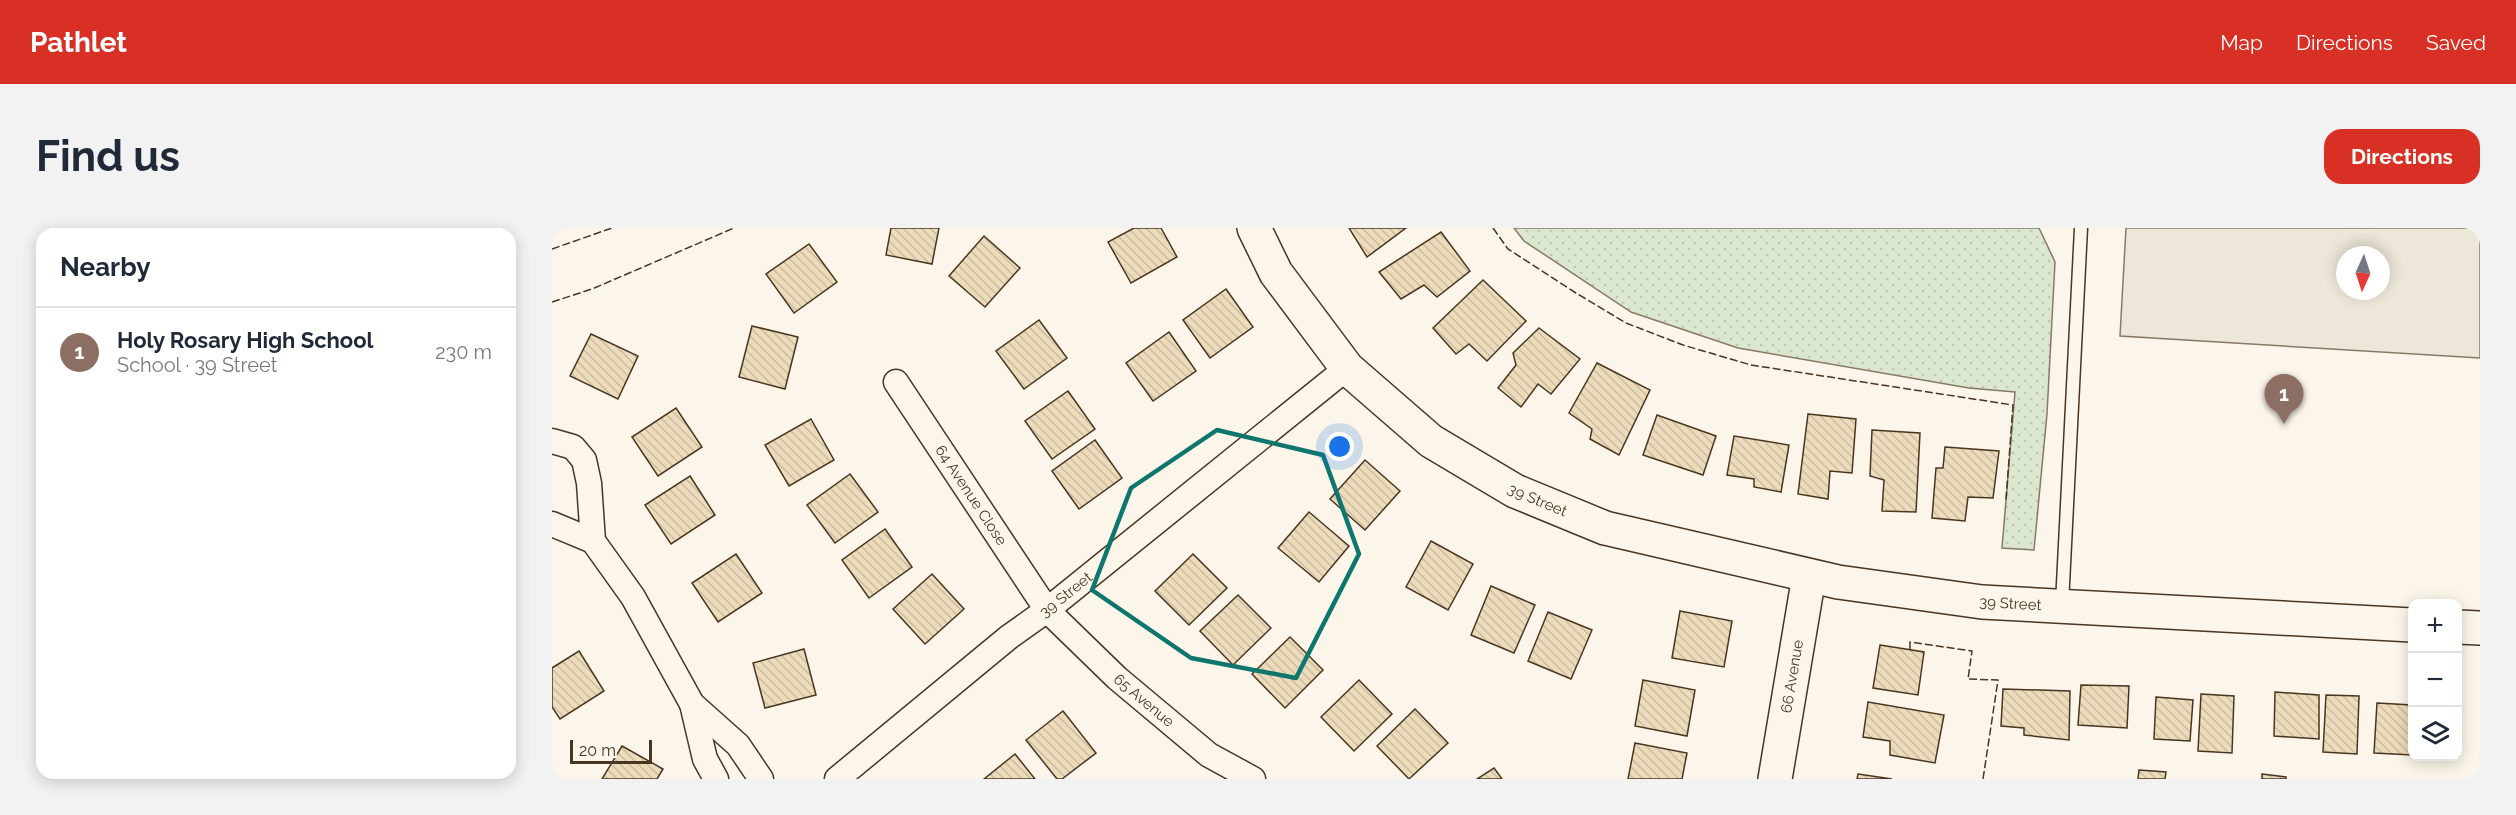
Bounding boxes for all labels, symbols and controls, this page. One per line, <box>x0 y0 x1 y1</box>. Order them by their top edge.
text: Pathlet <box>30 26 127 59</box>
text: Map <box>2220 30 2263 55</box>
text: Directions <box>2296 30 2393 55</box>
text: Saved <box>2426 30 2486 55</box>
button: Directions <box>2324 129 2480 184</box>
text: Find us <box>36 132 180 181</box>
north arrow <box>2336 246 2390 300</box>
text: Nearby <box>60 252 150 282</box>
text: Holy Rosary High School <box>117 327 374 353</box>
text: 1 <box>75 340 84 364</box>
text: 230 m <box>435 340 492 364</box>
text: School · 39 Street <box>117 353 277 377</box>
pin: 1 <box>2264 374 2304 424</box>
your location <box>1325 432 1354 461</box>
street label: 64 Avenue Close <box>931 442 1011 549</box>
street label: 39 Street <box>1504 480 1570 520</box>
street label: 39 Street <box>1036 568 1096 621</box>
street label: 39 Street <box>1979 593 2042 614</box>
map controls <box>2408 599 2462 761</box>
button: + <box>2408 599 2462 653</box>
street label: 66 Avenue <box>1777 638 1807 714</box>
button: − <box>2408 653 2462 707</box>
street label: 65 Avenue <box>1110 670 1178 731</box>
button: layers <box>2408 707 2462 761</box>
scale bar <box>570 737 652 764</box>
text: 20 m <box>579 741 616 760</box>

